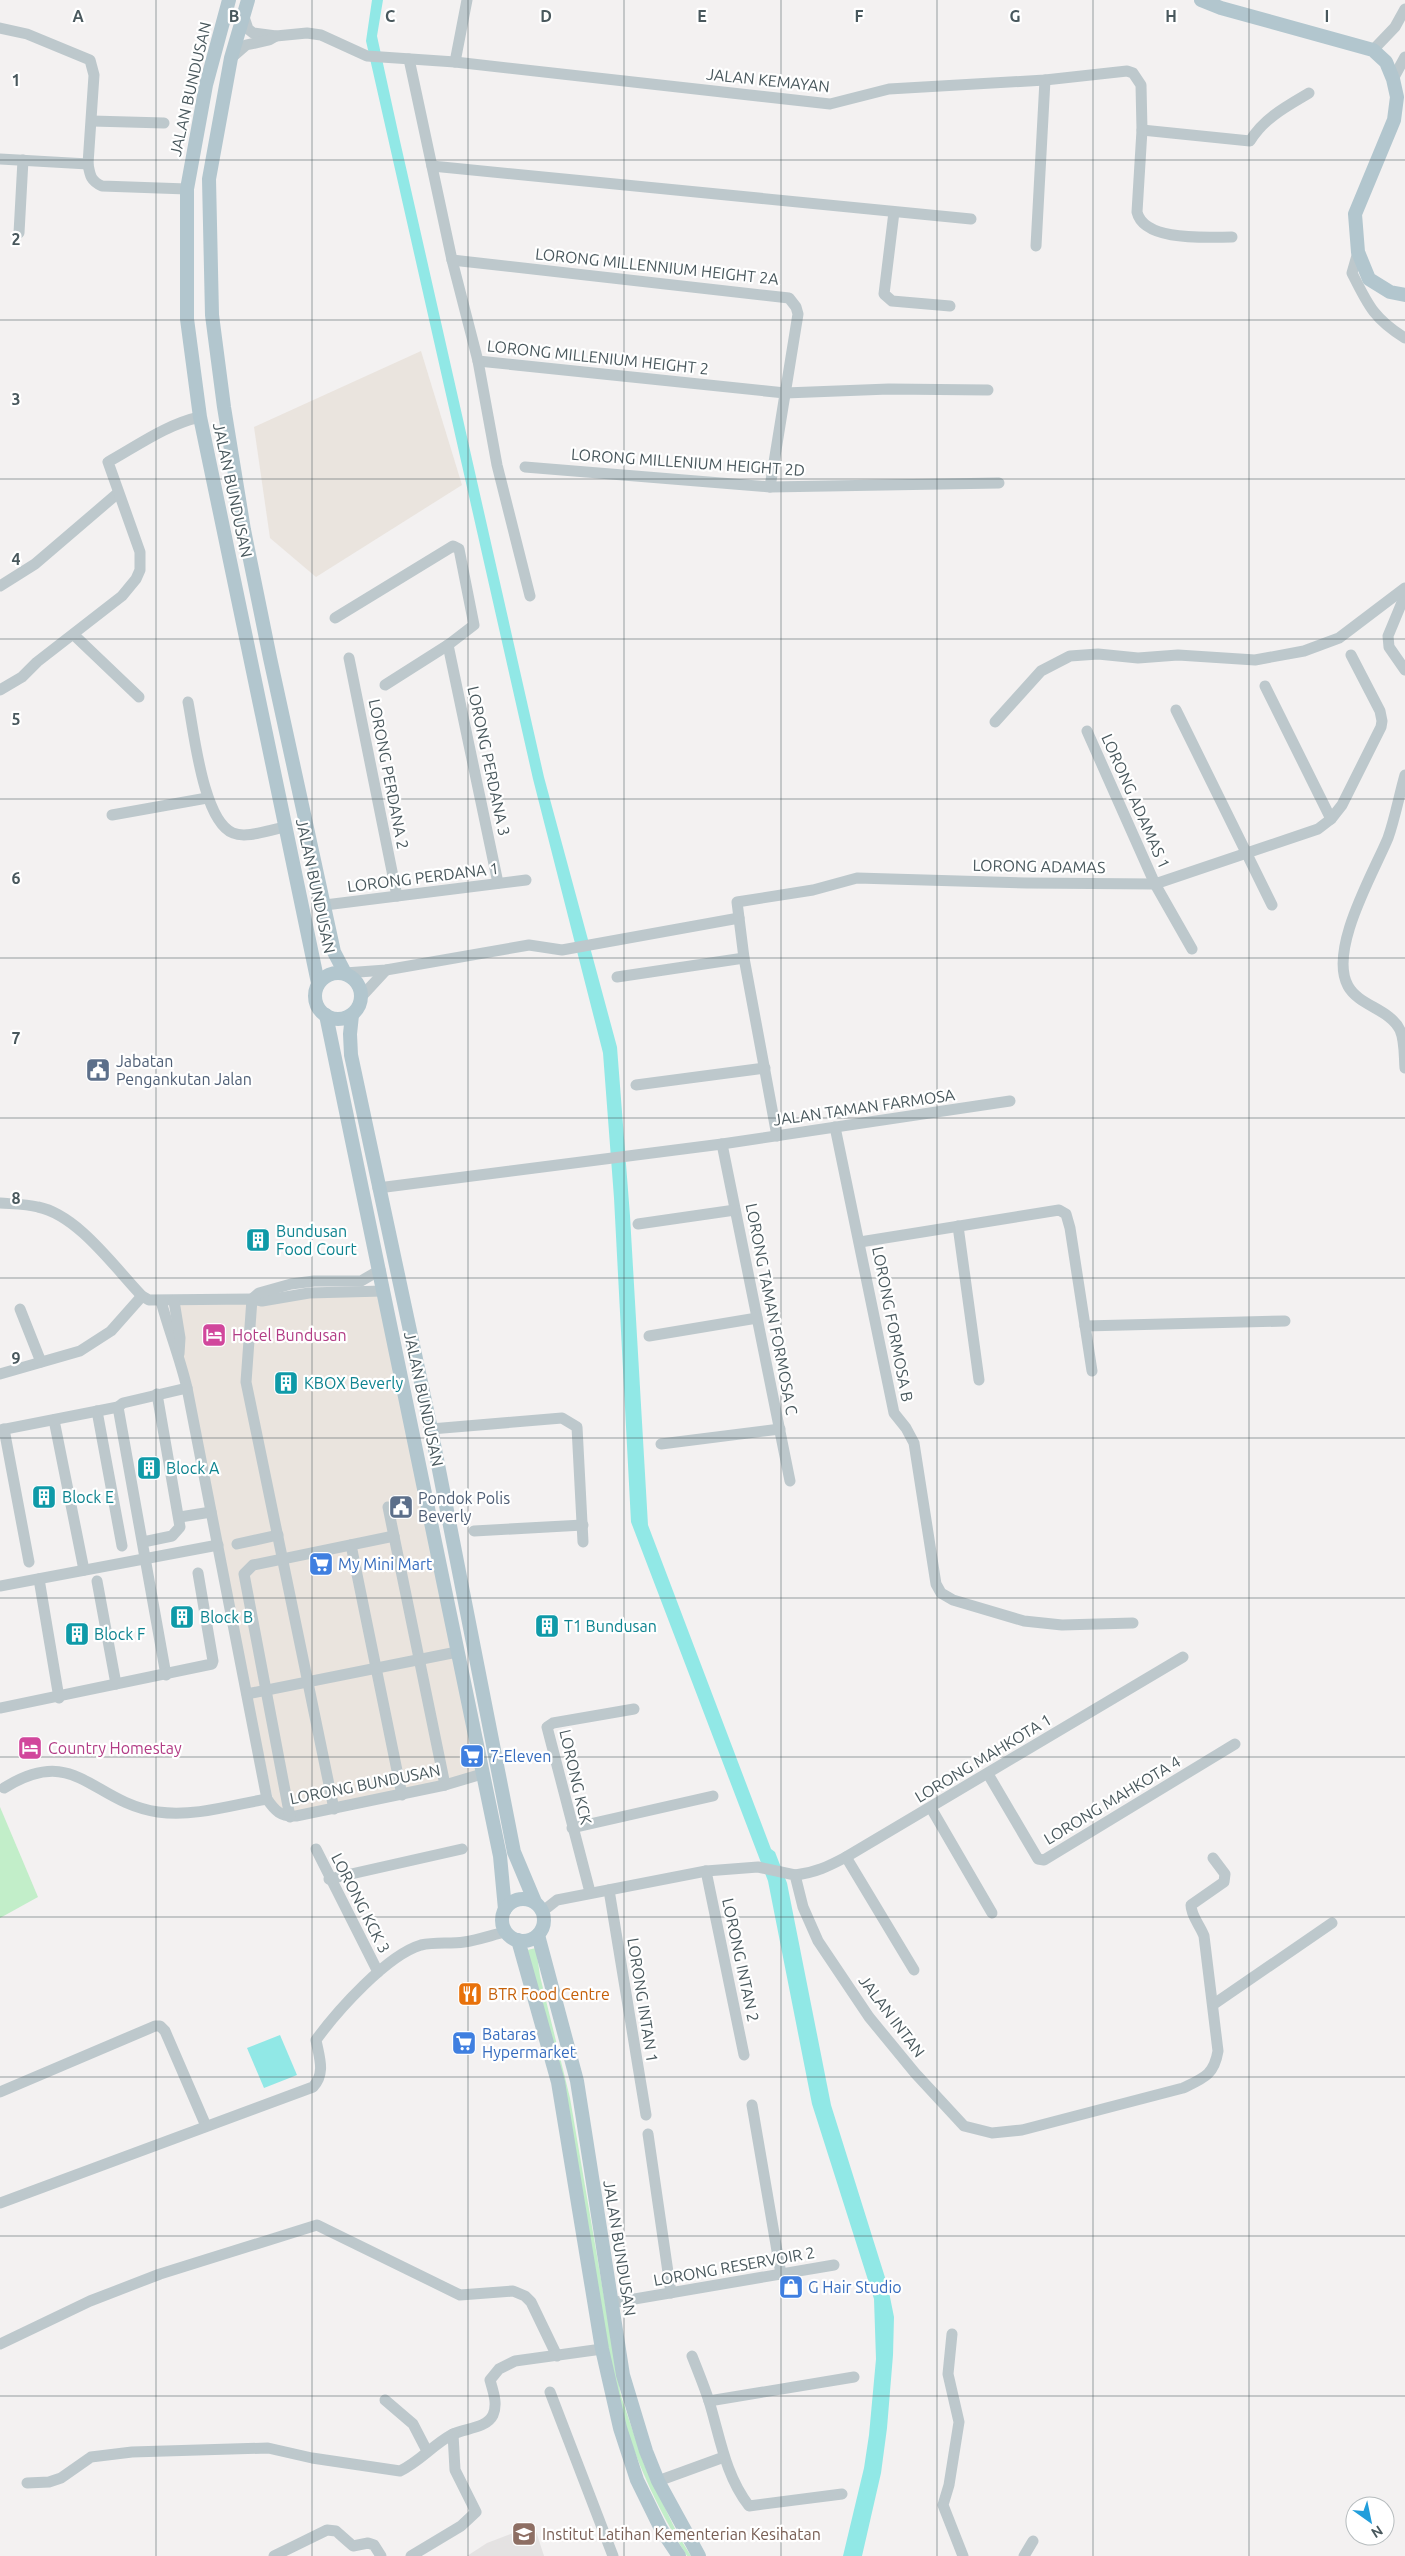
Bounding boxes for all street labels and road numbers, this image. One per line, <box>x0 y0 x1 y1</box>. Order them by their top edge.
street label: JALAN BUNDUSAN <box>166 20 214 158</box>
street label: JALAN KEMAYAN <box>705 65 831 95</box>
street label: LORONG MILLENNIUM HEIGHT 2A <box>534 244 780 288</box>
street label: LORONG MILLENIUM HEIGHT 2 <box>486 336 710 378</box>
street label: JALAN BUNDUSAN <box>210 421 256 559</box>
street label: LORONG MILLENIUM HEIGHT 2D <box>571 445 805 479</box>
street label: LORONG PERDANA 3 <box>464 684 514 838</box>
street label: LORONG PERDANA 2 <box>366 697 412 851</box>
street label: LORONG ADAMAS 1 <box>1098 731 1174 871</box>
street label: JALAN BUNDUSAN <box>293 817 339 955</box>
street label: LORONG ADAMAS <box>972 856 1106 876</box>
street label: LORONG PERDANA 1 <box>346 859 500 895</box>
street label: JALAN TAMAN FARMOSA <box>772 1085 957 1129</box>
street label: LORONG TAMAN FORMOSA C <box>743 1202 801 1417</box>
street label: LORONG FORMOSA B <box>869 1245 917 1403</box>
street label: JALAN BUNDUSAN <box>401 1330 447 1468</box>
street label: LORONG MAHKOTA 1 <box>911 1710 1055 1806</box>
street label: LORONG KCK <box>556 1728 596 1827</box>
street label: LORONG MAHKOTA 4 <box>1040 1752 1184 1848</box>
street label: LORONG BUNDUSAN <box>288 1761 442 1807</box>
street label: LORONG KCK 3 <box>328 1850 394 1956</box>
street label: LORONG INTAN 2 <box>719 1896 763 2024</box>
street label: LORONG INTAN 1 <box>624 1936 662 2064</box>
street label: JALAN INTAN <box>855 1972 929 2060</box>
street label: JALAN BUNDUSAN <box>600 2179 640 2317</box>
street label: LORONG RESERVOIR 2 <box>652 2243 816 2289</box>

